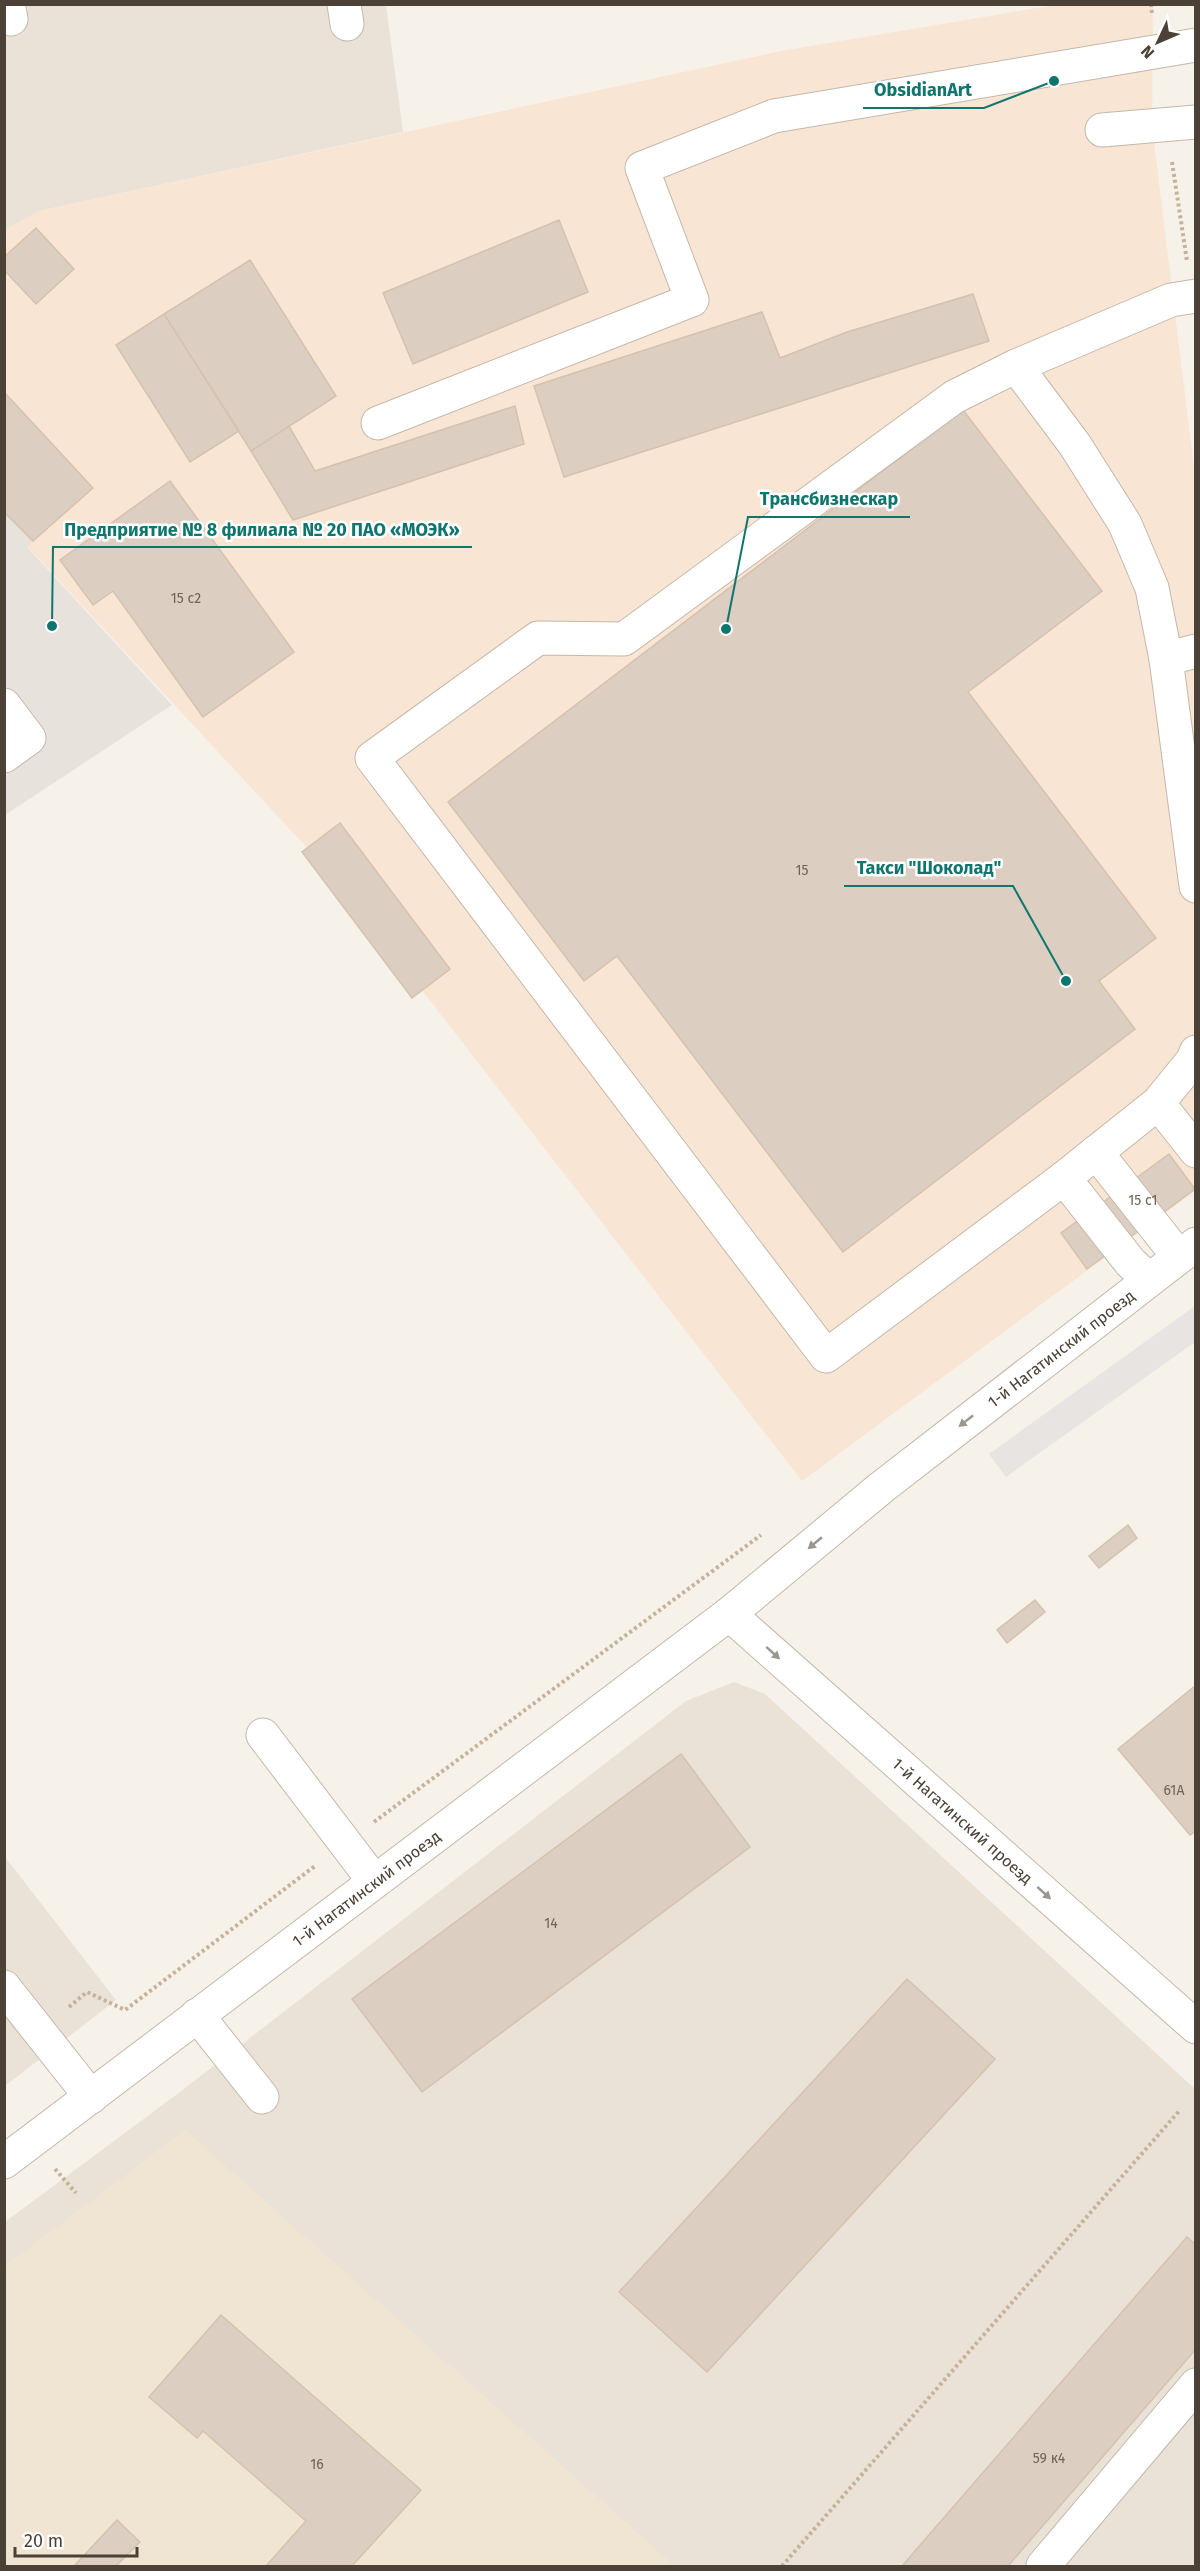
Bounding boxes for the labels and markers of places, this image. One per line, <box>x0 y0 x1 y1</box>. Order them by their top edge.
callout: ObsidianArt <box>863 72 984 108</box>
callout: Трансбизнескар <box>748 481 910 517</box>
callout: Предприятие № 8 филиала № 20 ПАО «МОЭК» <box>53 511 472 547</box>
callout: Такси "Шоколад" <box>844 850 1013 886</box>

